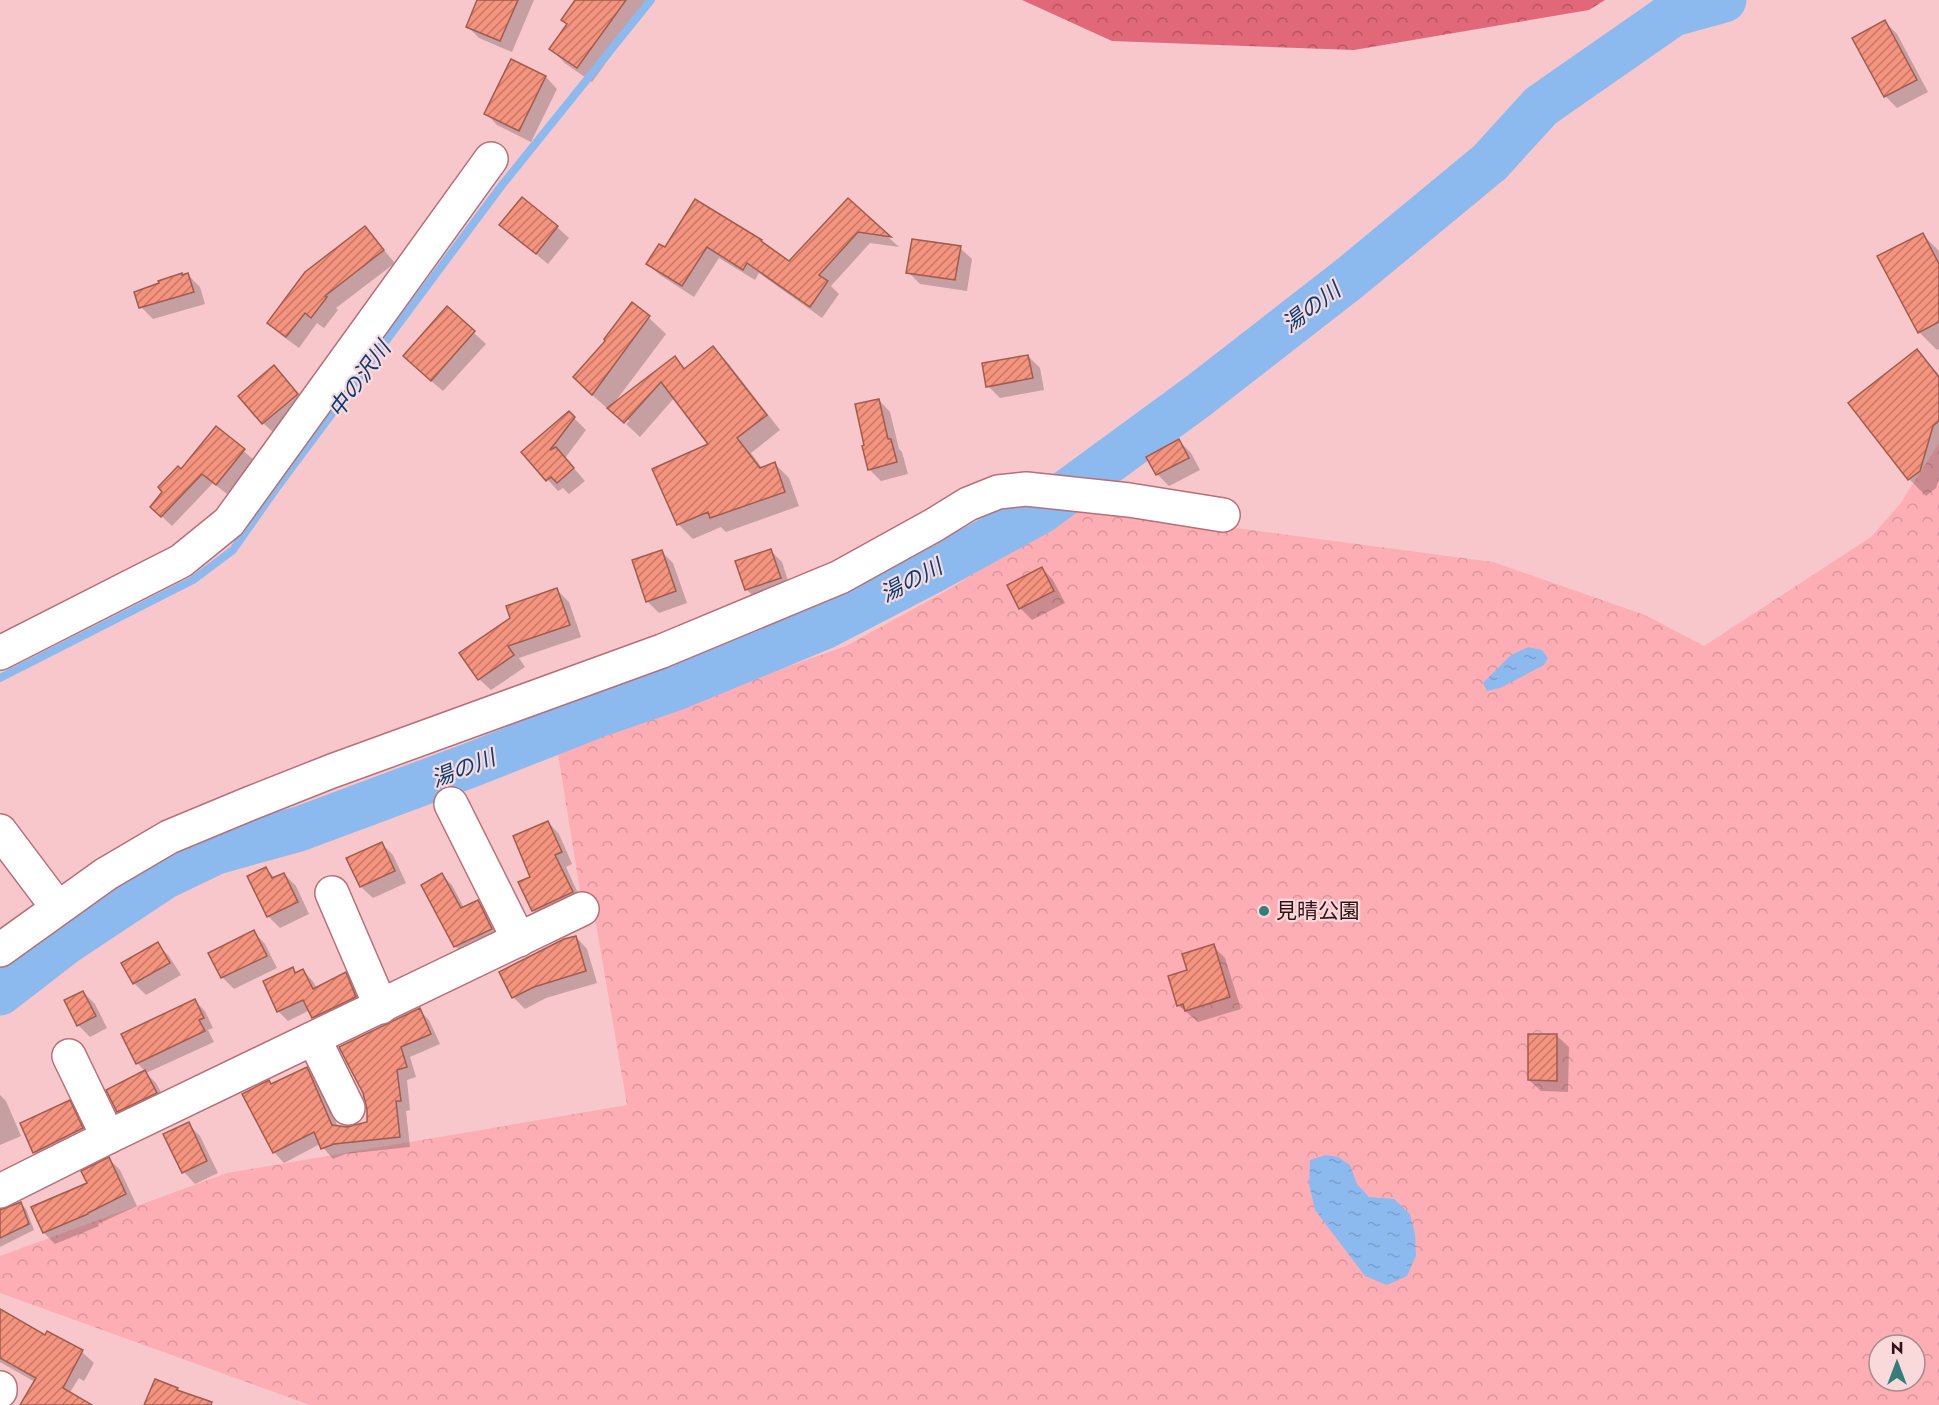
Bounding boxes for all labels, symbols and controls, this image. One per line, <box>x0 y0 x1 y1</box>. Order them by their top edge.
water label: 湯の川 <box>1275 273 1349 340</box>
water label: 中の沢川 <box>320 332 399 424</box>
water label: 湯の川 <box>874 549 949 610</box>
water label: 湯の川 <box>426 741 501 795</box>
place label: 見晴公園 <box>1276 896 1360 926</box>
marker: 見晴公園 <box>1257 904 1271 918</box>
north arrow <box>1867 1333 1927 1393</box>
text: N <box>1891 1337 1903 1360</box>

